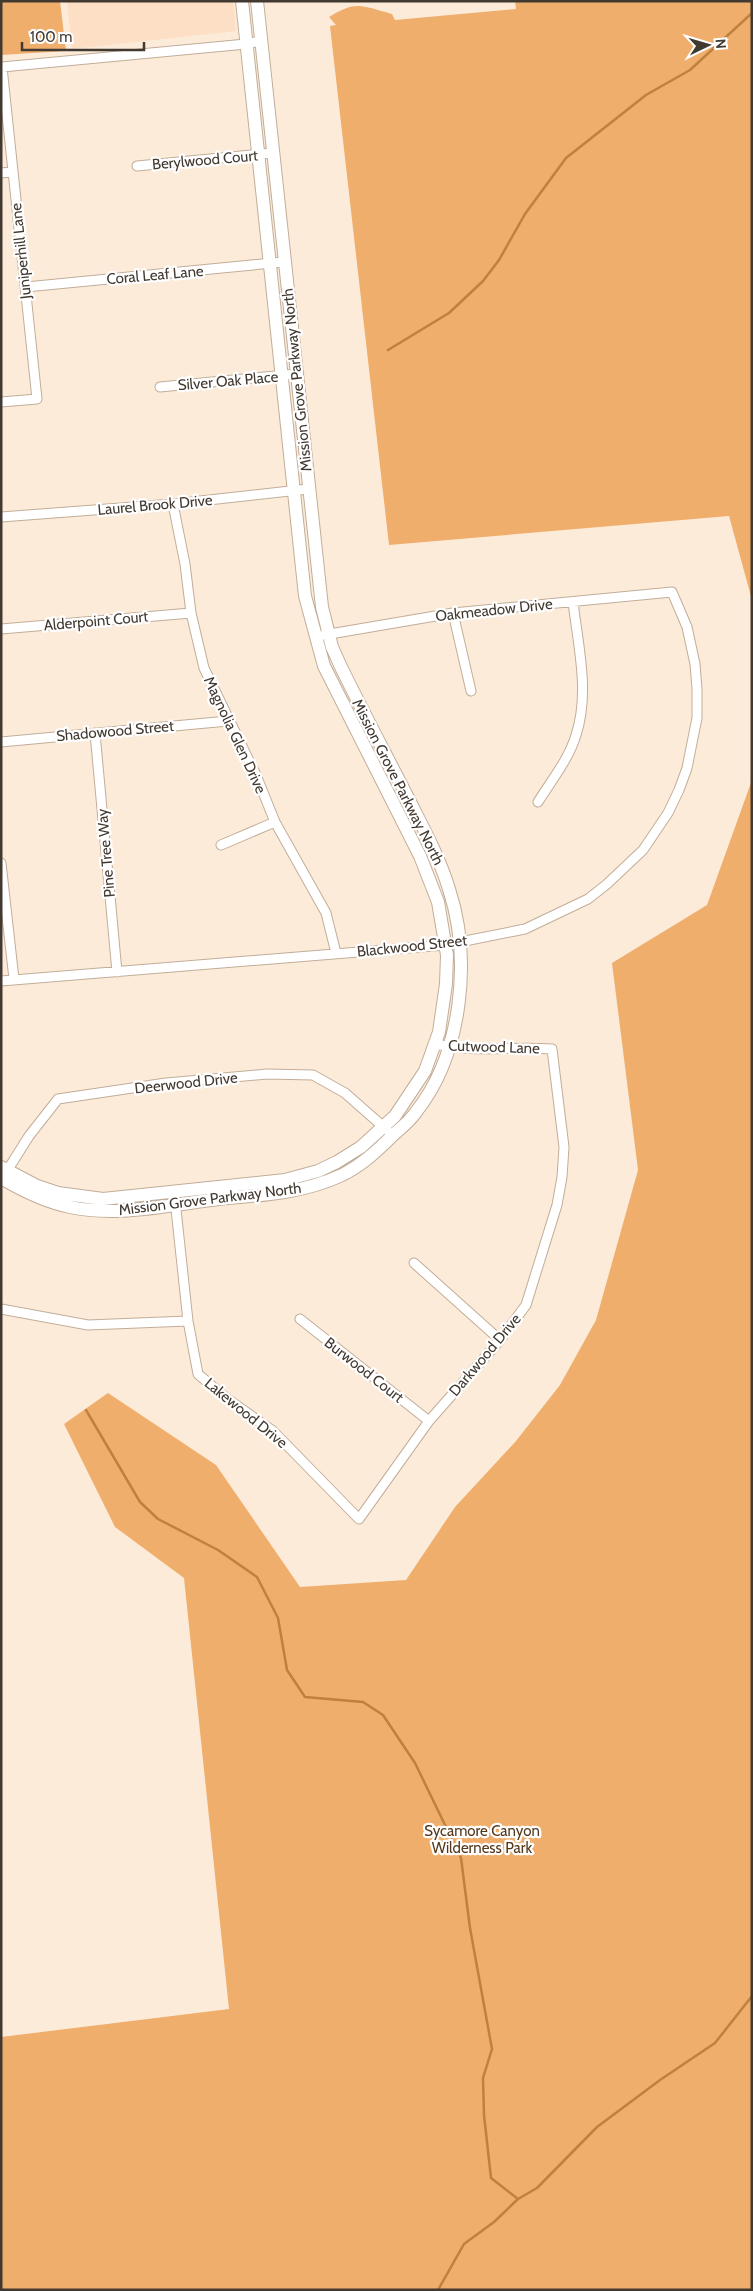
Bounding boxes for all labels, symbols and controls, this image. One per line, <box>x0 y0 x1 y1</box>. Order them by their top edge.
scale bar <box>22 20 145 52</box>
north arrow <box>683 20 733 70</box>
text: 100 m <box>30 28 72 46</box>
text: N <box>712 38 730 50</box>
street label: Berylwood Court <box>151 146 259 174</box>
street label: Juniperhill Lane <box>7 202 35 301</box>
street label: Coral Leaf Lane <box>106 262 205 288</box>
street label: Mission Grove Parkway North <box>278 288 316 472</box>
street label: Silver Oak Place <box>177 368 279 394</box>
street label: Laurel Brook Drive <box>97 491 214 519</box>
street label: Oakmeadow Drive <box>434 595 554 625</box>
street label: Alderpoint Court <box>43 607 149 635</box>
street label: Magnolia Glen Drive <box>200 674 270 797</box>
street label: Mission Grove Parkway North <box>348 696 448 868</box>
street label: Shadowood Street <box>55 717 175 745</box>
street label: Pine Tree Way <box>93 807 119 898</box>
street label: Blackwood Street <box>356 931 468 961</box>
street label: Cutwood Lane <box>448 1036 540 1058</box>
street label: Deerwood Drive <box>134 1069 239 1097</box>
street label: Mission Grove Parkway North <box>118 1179 302 1219</box>
street label: Darkwood Drive <box>445 1310 525 1400</box>
street label: Burwood Court <box>321 1334 407 1406</box>
street label: Lakewood Drive <box>201 1374 291 1452</box>
park label: Sycamore Canyon Wilderness Park <box>424 1822 540 1857</box>

